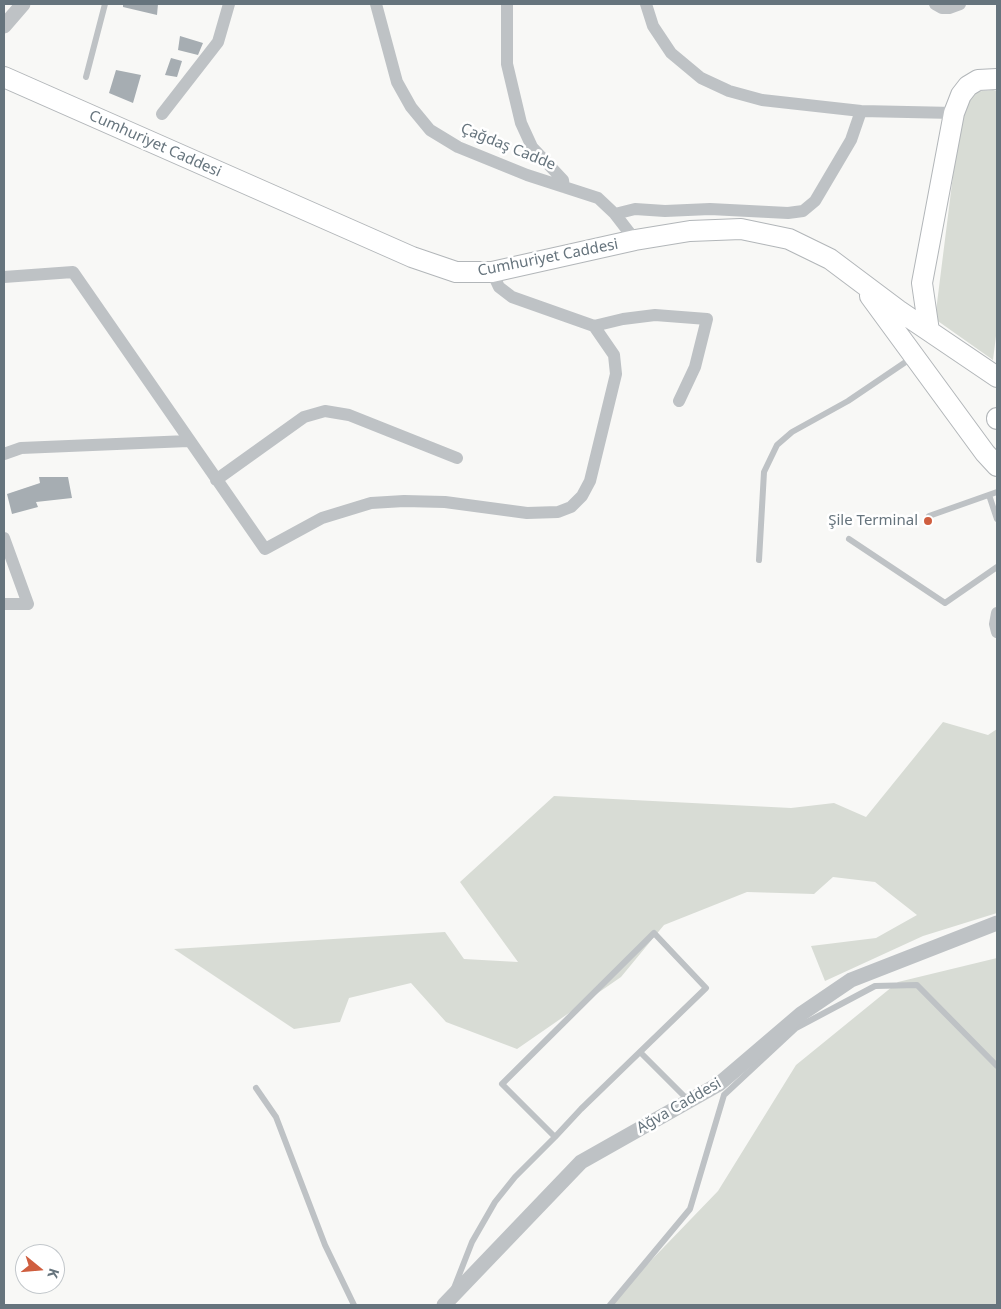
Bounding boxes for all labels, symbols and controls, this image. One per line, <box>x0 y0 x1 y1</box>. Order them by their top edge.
street label: Cumhuriyet Caddesi <box>86 107 224 181</box>
street label: Çağdaş Cadde <box>458 120 558 174</box>
street label: Cumhuriyet Caddesi <box>476 236 620 280</box>
place label: Şile Terminal <box>828 512 918 530</box>
marker: Şile Terminal <box>922 515 934 527</box>
street label: Ağva Caddesi <box>634 1075 724 1137</box>
north arrow <box>15 1244 65 1294</box>
text: K <box>43 1266 64 1280</box>

